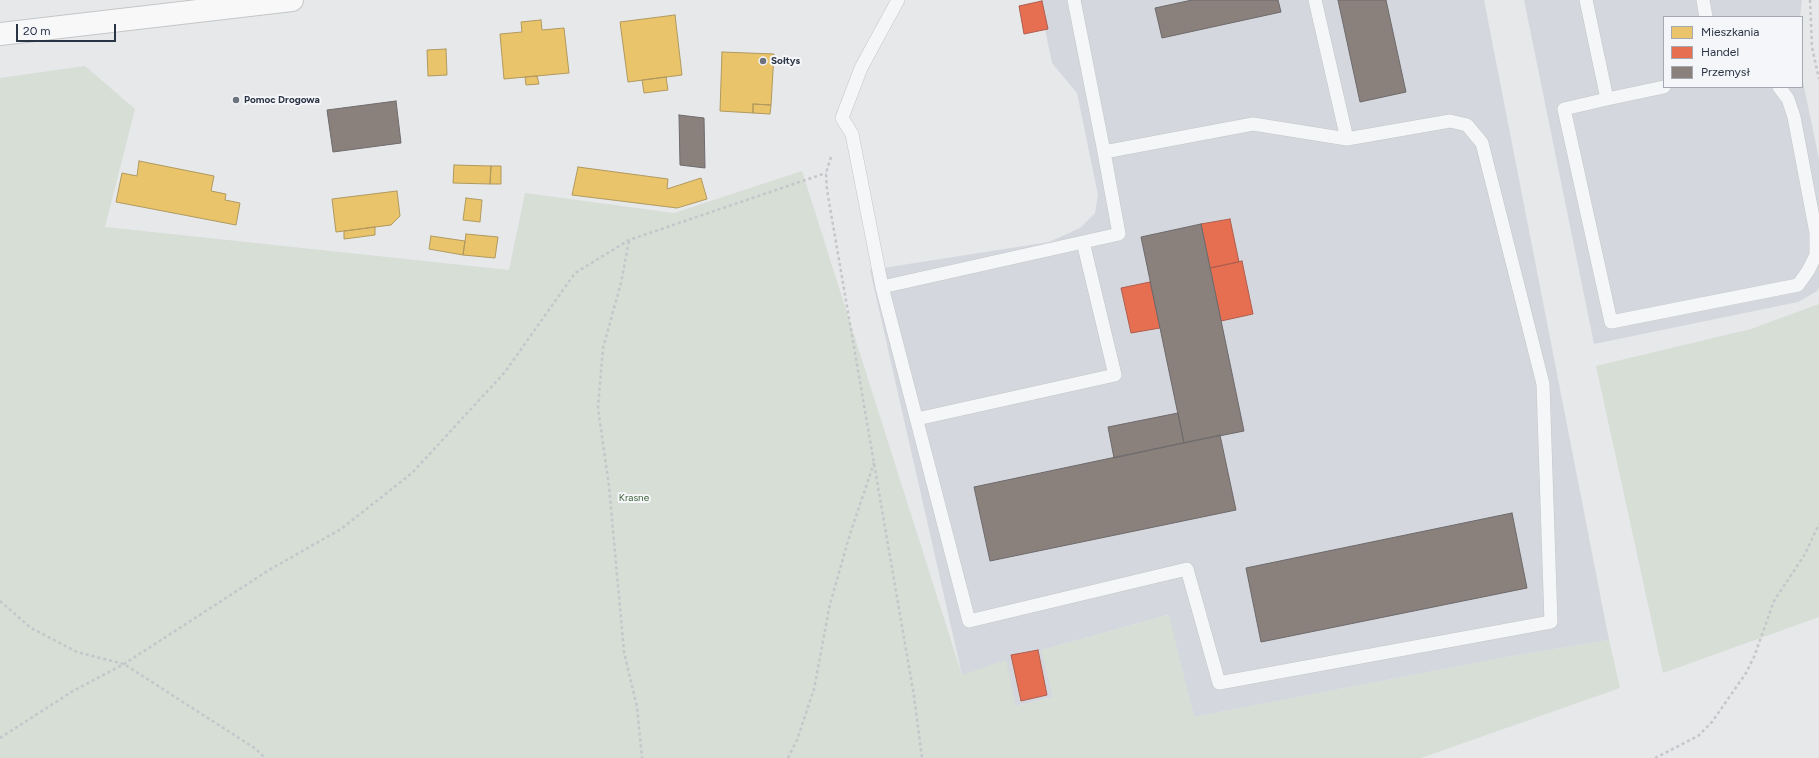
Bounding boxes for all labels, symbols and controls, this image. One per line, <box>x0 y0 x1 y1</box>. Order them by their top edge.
scale bar <box>18 16 118 42</box>
legend <box>1663 16 1803 88</box>
text: 20 m <box>23 24 51 38</box>
text: Mieszkania <box>1701 25 1759 39</box>
text: Handel <box>1701 45 1739 59</box>
place label: Sołtys <box>771 55 800 67</box>
marker: Sołtys <box>758 56 768 66</box>
text: Przemysł <box>1701 65 1750 79</box>
place label: Pomoc Drogowa <box>244 94 320 106</box>
marker: Pomoc Drogowa <box>231 95 241 105</box>
park label: Krasne <box>619 492 649 504</box>

